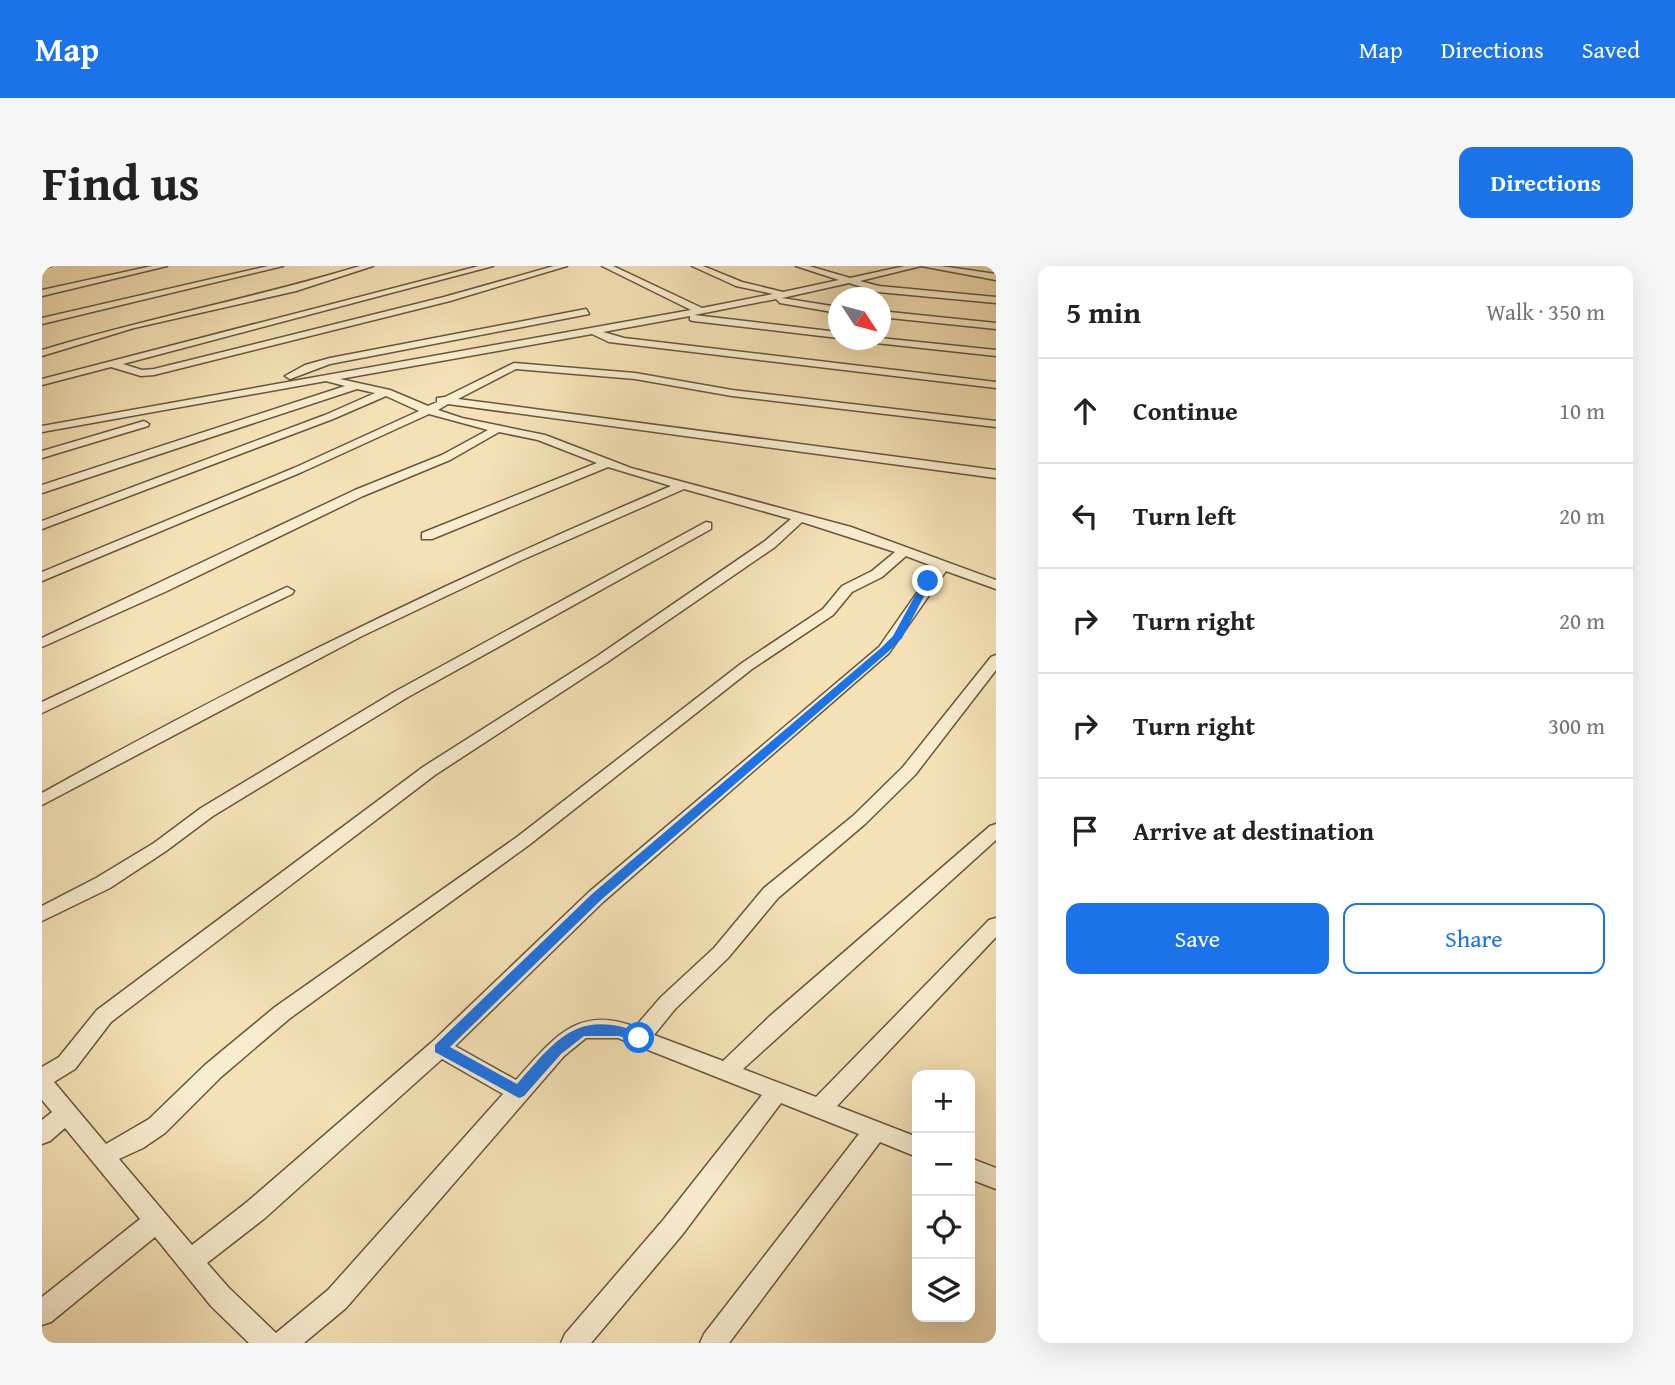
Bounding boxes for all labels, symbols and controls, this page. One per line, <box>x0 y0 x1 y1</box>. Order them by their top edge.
text: Map <box>35 25 99 73</box>
text: Map <box>1359 32 1403 67</box>
text: Directions <box>1441 32 1544 67</box>
text: Saved <box>1582 32 1640 67</box>
text: Find us <box>42 146 200 218</box>
button: Directions <box>1459 147 1633 218</box>
north arrow <box>828 287 891 350</box>
text: 5 min <box>1066 290 1141 334</box>
text: Walk · 350 m <box>1486 295 1605 328</box>
text: Continue <box>1133 391 1238 430</box>
icon: ahead <box>1066 392 1104 430</box>
text: 10 m <box>1559 394 1605 427</box>
text: Turn left <box>1133 496 1236 535</box>
icon: left <box>1066 497 1104 535</box>
text: 20 m <box>1559 499 1605 532</box>
route end <box>912 565 943 596</box>
text: Turn right <box>1133 601 1255 640</box>
icon: right <box>1066 602 1104 640</box>
text: 20 m <box>1559 604 1605 637</box>
text: Turn right <box>1133 706 1255 745</box>
icon: right <box>1066 707 1104 745</box>
text: 300 m <box>1548 709 1605 742</box>
text: Arrive at destination <box>1133 811 1374 850</box>
icon: arrive <box>1066 812 1104 850</box>
button: Save <box>1066 903 1329 974</box>
button: Share <box>1343 903 1605 974</box>
route start <box>623 1022 654 1053</box>
map controls <box>912 1070 975 1322</box>
button: + <box>912 1070 975 1133</box>
button: − <box>912 1133 975 1196</box>
button: locate <box>912 1196 975 1259</box>
button: layers <box>912 1259 975 1322</box>

